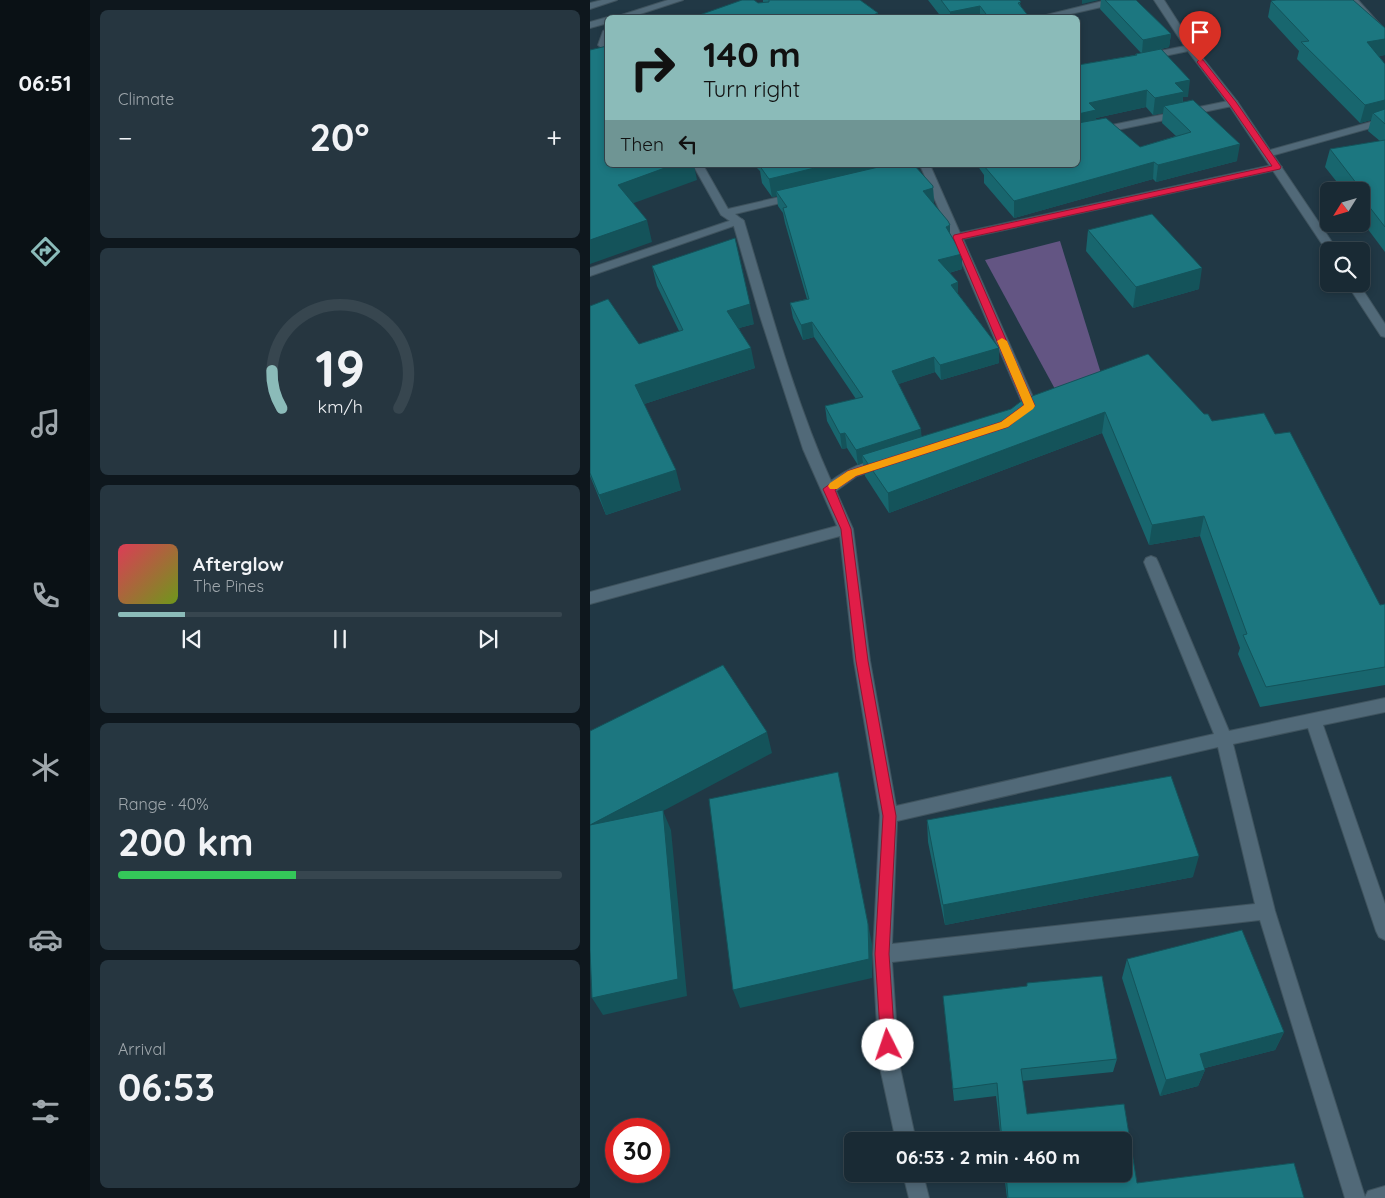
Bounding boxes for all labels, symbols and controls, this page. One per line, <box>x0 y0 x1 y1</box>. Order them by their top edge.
pin <box>1179 11 1221 62</box>
icon: arrive <box>1186 18 1214 46</box>
text: 140 m <box>703 32 801 76</box>
icon: right <box>620 35 685 100</box>
text: 06:51 <box>19 69 71 97</box>
text: Turn right <box>703 75 800 103</box>
text: Climate <box>118 89 174 109</box>
text: 20° <box>309 113 369 161</box>
text: − <box>118 120 133 155</box>
text: + <box>546 120 562 155</box>
icon: left <box>674 130 702 158</box>
text: Then <box>620 132 664 156</box>
north arrow <box>1320 182 1370 232</box>
map controls <box>1320 182 1370 292</box>
icon: directions <box>28 234 63 269</box>
button: search <box>1320 242 1370 292</box>
text: 19 <box>315 335 365 400</box>
text: km/h <box>317 395 363 417</box>
icon: music <box>28 406 63 441</box>
text: Afterglow <box>193 552 284 576</box>
text: The Pines <box>193 576 264 596</box>
icon: phone <box>28 578 63 613</box>
icon: previous <box>178 625 206 653</box>
icon: pause <box>326 625 354 653</box>
icon: next <box>474 625 502 653</box>
icon: climate <box>28 750 63 785</box>
text: Range · 40% <box>118 794 209 814</box>
text: 200 km <box>118 818 254 866</box>
icon: car <box>28 922 63 957</box>
position arrow <box>861 1018 913 1070</box>
text: Arrival <box>118 1039 166 1059</box>
text: 06:53 <box>118 1063 215 1111</box>
icon: filters <box>28 1094 63 1129</box>
speed limit sign: 30 <box>605 1118 670 1183</box>
text: 06:53 · 2 min · 460 m <box>896 1145 1080 1169</box>

